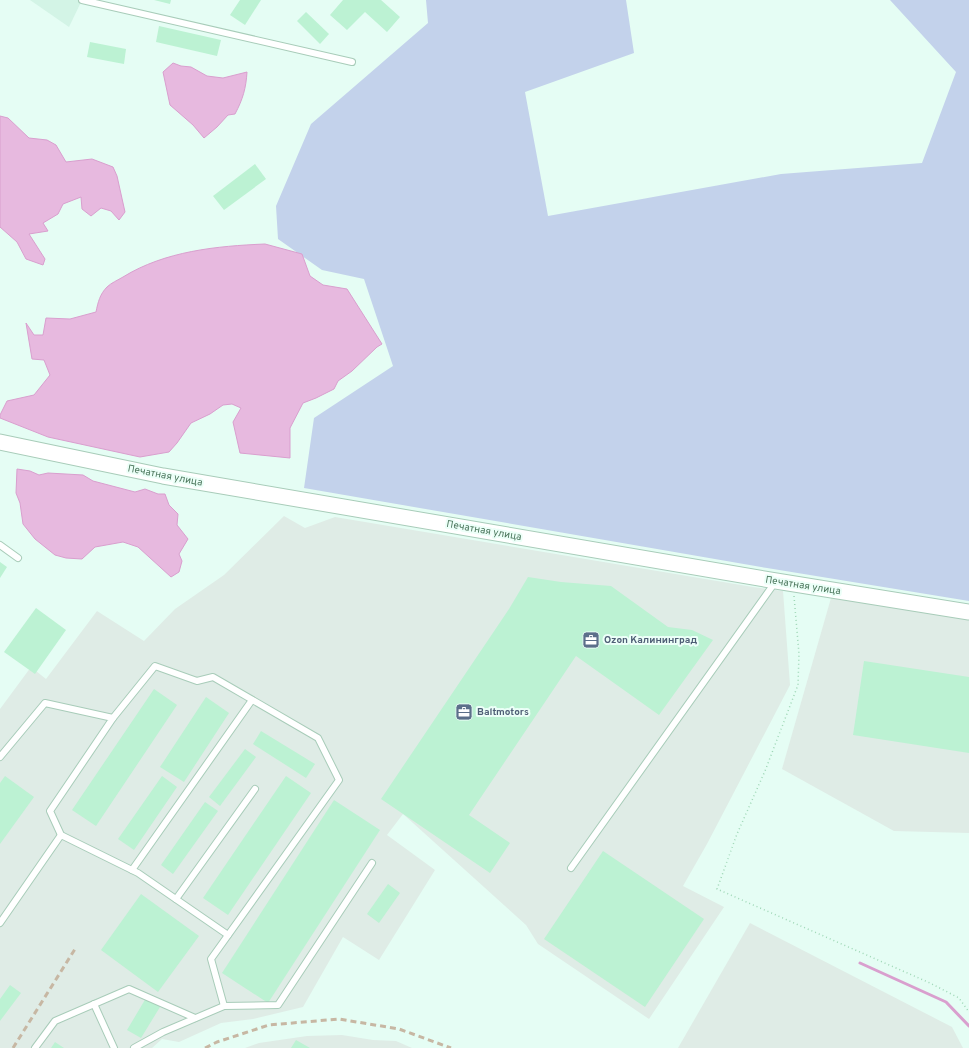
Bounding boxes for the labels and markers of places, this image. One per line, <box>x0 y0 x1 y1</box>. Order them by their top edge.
office icon: Ozon Калининград <box>581 630 601 650</box>
place label: Ozon Калининград <box>604 634 697 647</box>
office icon: Baltmotors <box>454 702 474 722</box>
place label: Baltmotors <box>477 706 529 719</box>

